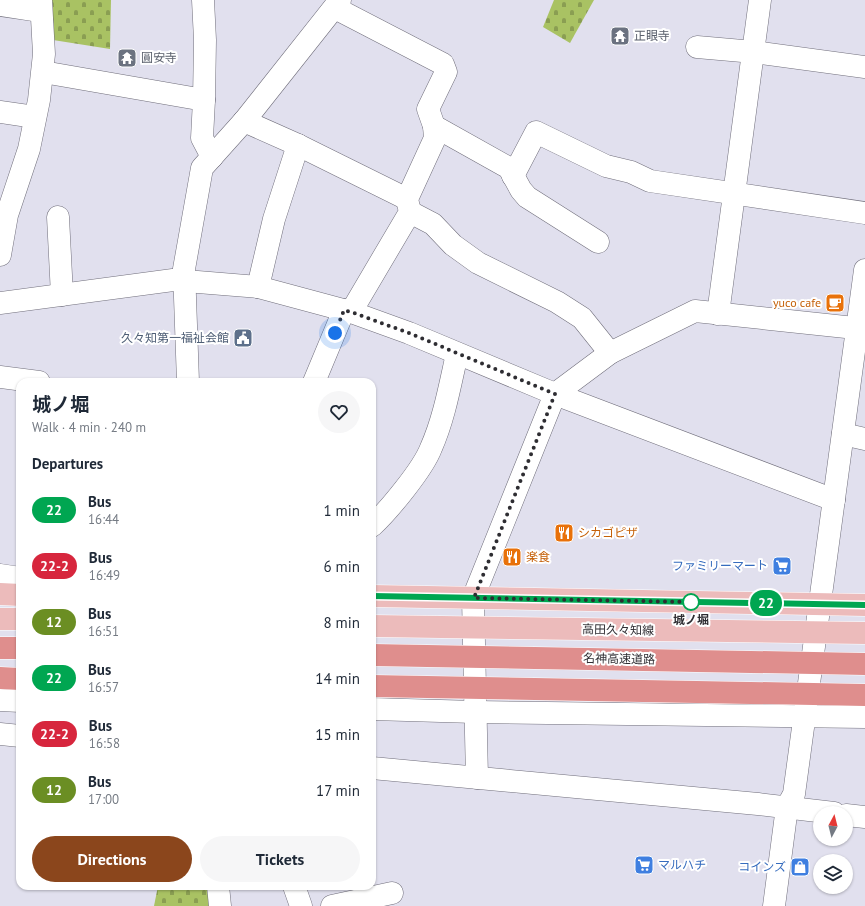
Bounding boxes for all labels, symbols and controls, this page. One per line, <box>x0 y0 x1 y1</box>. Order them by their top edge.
temple icon: 正眼寺 <box>609 25 631 47</box>
place label: 正眼寺 <box>634 28 670 43</box>
temple icon: 圓安寺 <box>116 47 138 69</box>
place label: 圓安寺 <box>141 50 177 65</box>
cafe icon: yuco cafe <box>824 292 846 314</box>
place label: yuco cafe <box>773 295 821 310</box>
your location <box>325 323 345 343</box>
public building icon: 久々知第一福祉会館 <box>232 327 254 349</box>
place label: 久々知第一福祉会館 <box>121 330 229 345</box>
button: heart <box>318 391 360 433</box>
text: 城ノ堀 <box>32 392 89 416</box>
text: Walk · 4 min · 240 m <box>32 419 146 436</box>
text: Departures <box>32 454 103 473</box>
text: Bus <box>88 492 111 511</box>
text: 22 <box>46 501 62 519</box>
text: 1 min <box>323 501 360 520</box>
text: 16:44 <box>88 511 119 528</box>
restaurant icon: シカゴピザ <box>553 522 575 544</box>
place label: シカゴピザ <box>578 525 638 540</box>
restaurant icon: 楽食 <box>501 546 523 568</box>
text: Bus <box>89 548 112 567</box>
place label: 楽食 <box>526 549 550 564</box>
supermarket icon: ファミリーマート <box>771 555 793 577</box>
text: 22-2 <box>40 557 69 575</box>
text: 6 min <box>323 557 360 576</box>
place label: ファミリーマート <box>672 558 768 573</box>
text: 16:49 <box>89 567 120 584</box>
line badge: 22 <box>748 590 784 616</box>
marker: 城ノ堀 <box>682 593 700 611</box>
text: 22 <box>758 594 774 612</box>
text: Bus <box>88 604 111 623</box>
place label: 城ノ堀 <box>673 612 709 627</box>
text: 12 <box>46 613 62 631</box>
text: 8 min <box>323 613 360 632</box>
street label: 高田久々知線 <box>582 621 654 638</box>
text: 16:51 <box>88 623 119 640</box>
street label: 名神高速道路 <box>583 650 655 667</box>
text: Bus <box>88 660 111 679</box>
text: 22 <box>46 669 62 687</box>
text: 14 min <box>315 669 360 688</box>
text: 16:57 <box>88 679 119 696</box>
text: Bus <box>89 716 112 735</box>
text: 22-2 <box>40 725 69 743</box>
text: 15 min <box>315 725 360 744</box>
text: 16:58 <box>89 735 120 752</box>
text: Bus <box>88 772 111 791</box>
text: 12 <box>46 781 62 799</box>
text: 17 min <box>316 781 360 800</box>
text: 17:00 <box>88 791 119 808</box>
north arrow <box>813 806 853 846</box>
map controls <box>813 806 853 894</box>
button: Directions <box>32 836 192 882</box>
button: Tickets <box>200 836 360 882</box>
supermarket icon: マルハチ <box>633 854 655 876</box>
button: layers <box>813 854 853 894</box>
shop icon: コインズ <box>789 856 811 878</box>
place label: マルハチ <box>658 857 706 872</box>
place label: コインズ <box>738 859 786 874</box>

